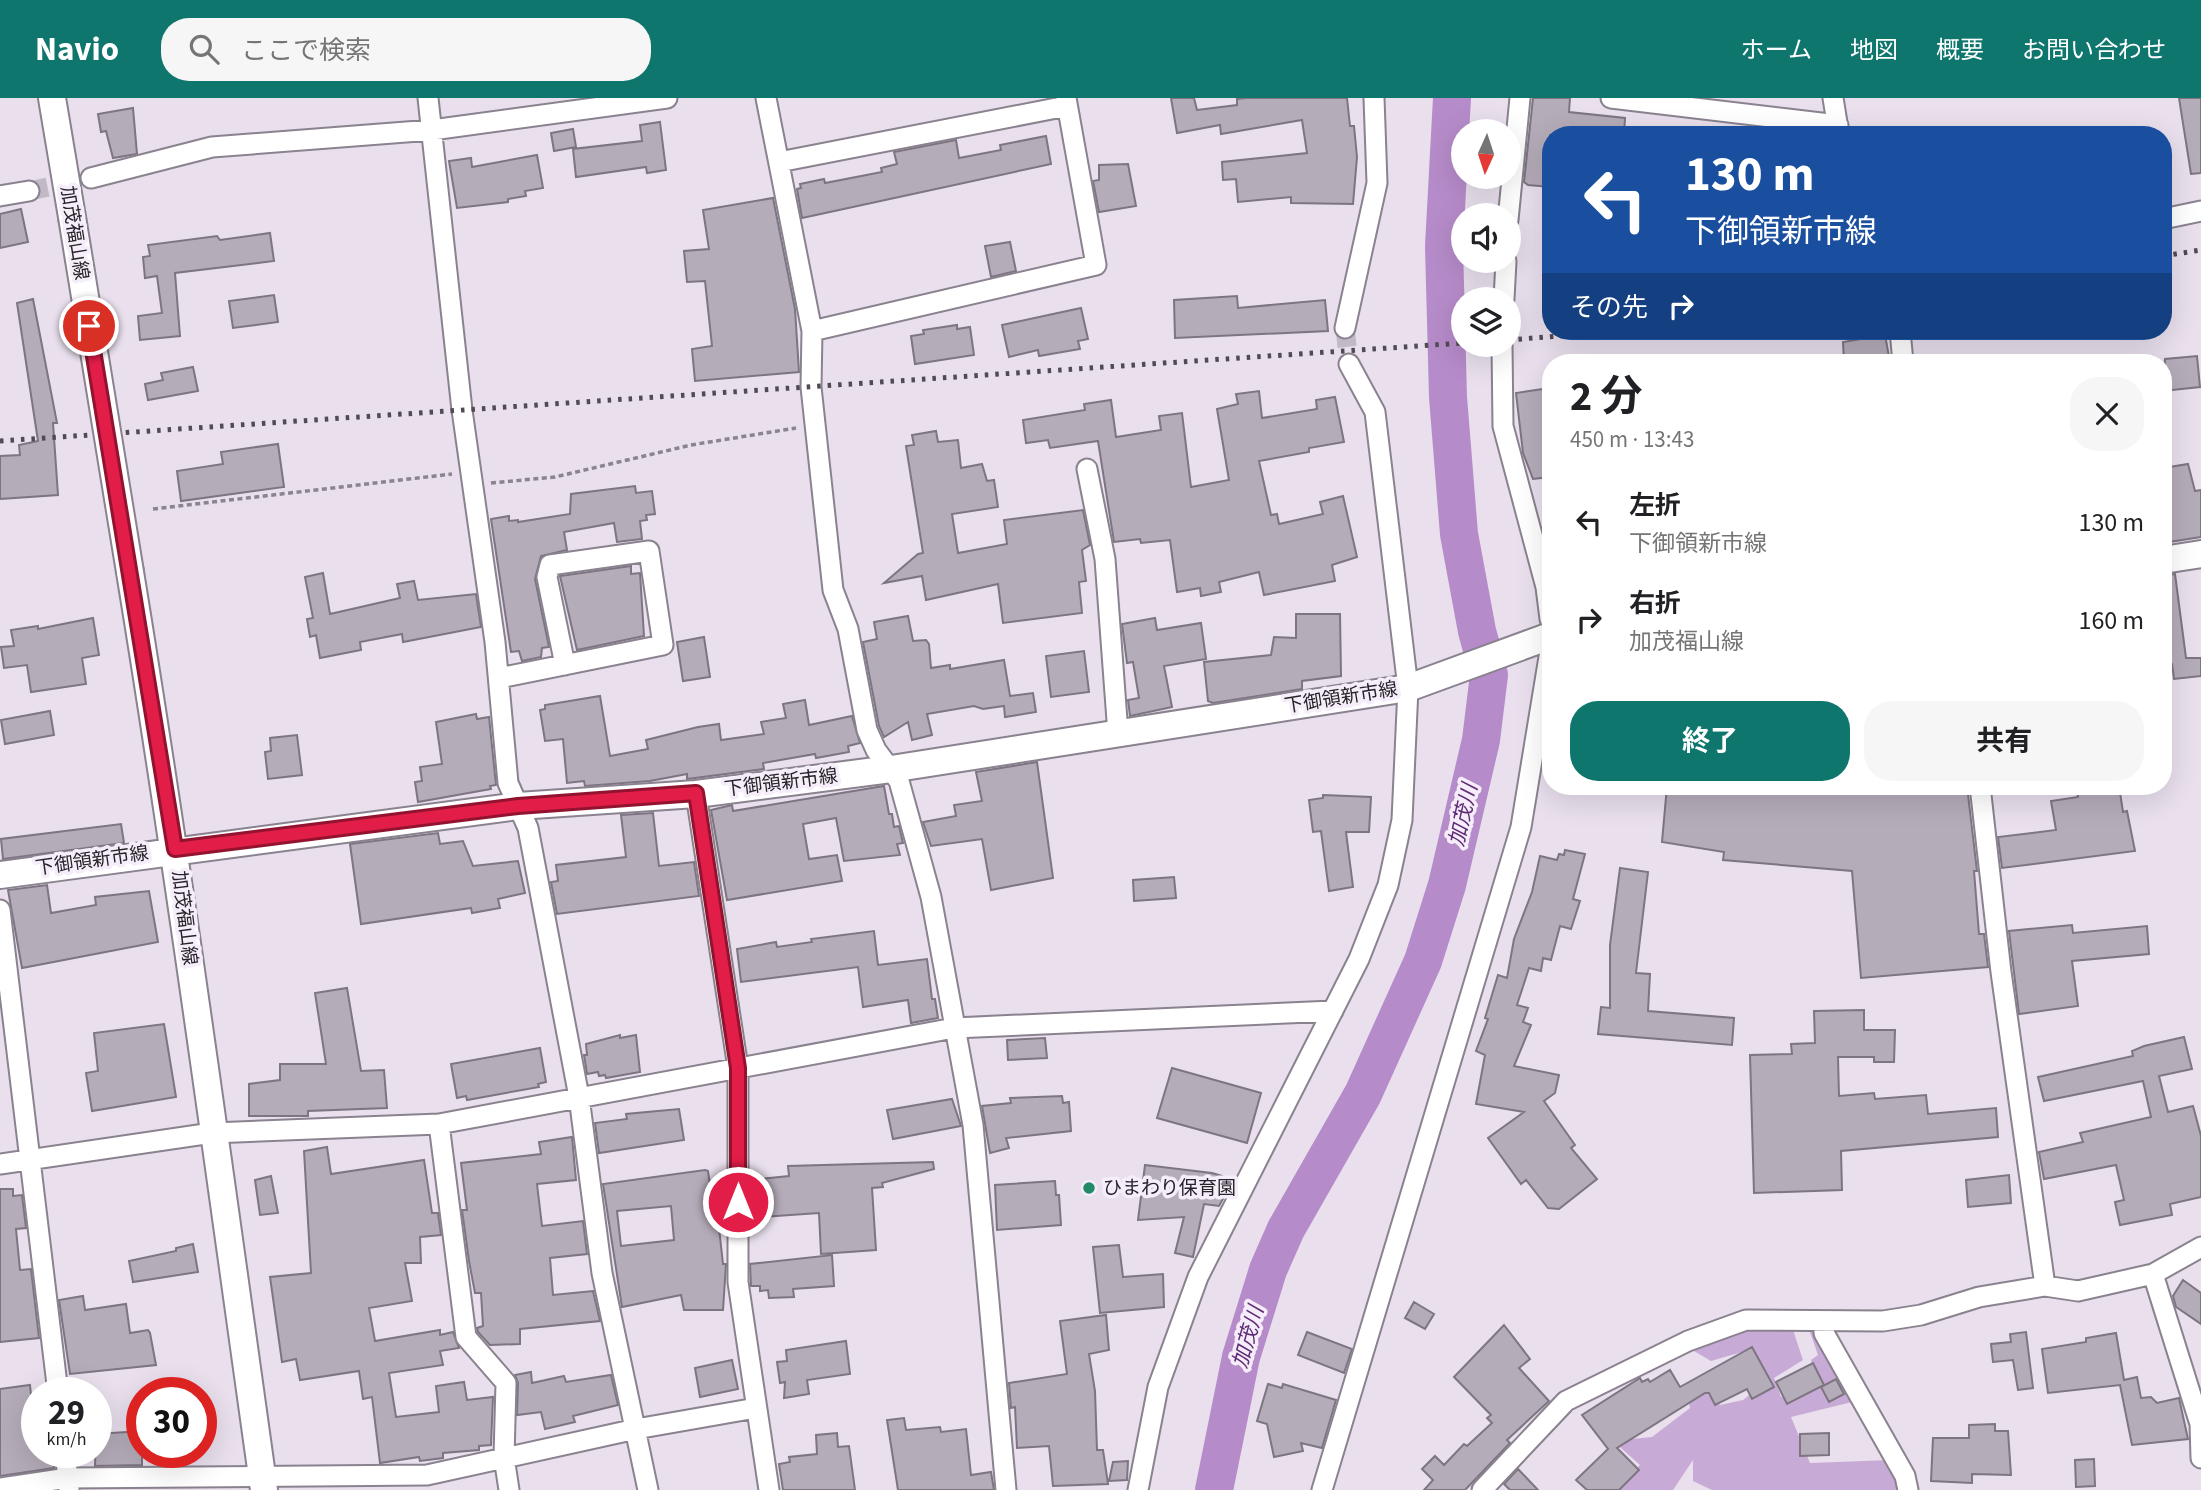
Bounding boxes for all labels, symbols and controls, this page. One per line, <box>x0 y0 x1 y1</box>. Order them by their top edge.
search box <box>161 18 651 81</box>
text: Navio <box>35 26 119 73</box>
icon: search <box>185 30 223 68</box>
text: ここで検索 <box>241 32 371 69</box>
text: ホーム <box>1741 33 1812 68</box>
text: 地図 <box>1850 33 1898 68</box>
text: 概要 <box>1936 33 1984 68</box>
text: お問い合わせ <box>2022 33 2166 68</box>
north arrow <box>1451 119 1521 189</box>
map controls <box>1451 119 1521 357</box>
text: 130 m <box>1685 140 1814 210</box>
icon: left <box>1570 154 1661 245</box>
street label: 加茂福山線 <box>53 184 95 282</box>
button: sound <box>1451 203 1521 273</box>
text: 下御領新市線 <box>1685 209 1877 255</box>
button: layers <box>1451 287 1521 357</box>
icon: right <box>1662 287 1700 325</box>
text: その先 <box>1570 289 1648 326</box>
pin <box>59 296 119 356</box>
icon: arrive <box>70 307 108 345</box>
text: 2 分 <box>1570 367 1643 427</box>
button: close <box>2070 377 2144 451</box>
text: 450 m · 13:43 <box>1570 423 1694 456</box>
text: 左折 <box>1629 487 1681 524</box>
icon: left <box>1570 503 1608 541</box>
text: 130 m <box>2078 504 2144 541</box>
text: 下御領新市線 <box>1629 527 1767 560</box>
text: 右折 <box>1629 585 1681 622</box>
icon: right <box>1570 601 1608 639</box>
text: 160 m <box>2078 602 2144 639</box>
text: 加茂福山線 <box>1629 625 1744 658</box>
street label: 下御領新市線 <box>1283 676 1399 720</box>
button: 終了 <box>1570 701 1850 781</box>
button: 共有 <box>1864 701 2144 781</box>
street label: 下御領新市線 <box>723 763 839 803</box>
water label: 加茂川 <box>1441 779 1485 849</box>
street label: 下御領新市線 <box>34 840 150 882</box>
street label: 加茂福山線 <box>165 869 203 967</box>
position arrow <box>701 1165 775 1239</box>
place label: ひまわり保育園 <box>1103 1175 1236 1202</box>
marker: ひまわり保育園 <box>1081 1180 1097 1196</box>
water label: 加茂川 <box>1225 1301 1272 1371</box>
speed limit sign: 30 <box>126 1377 217 1468</box>
text: 29 <box>48 1388 85 1438</box>
text: km/h <box>47 1427 86 1452</box>

